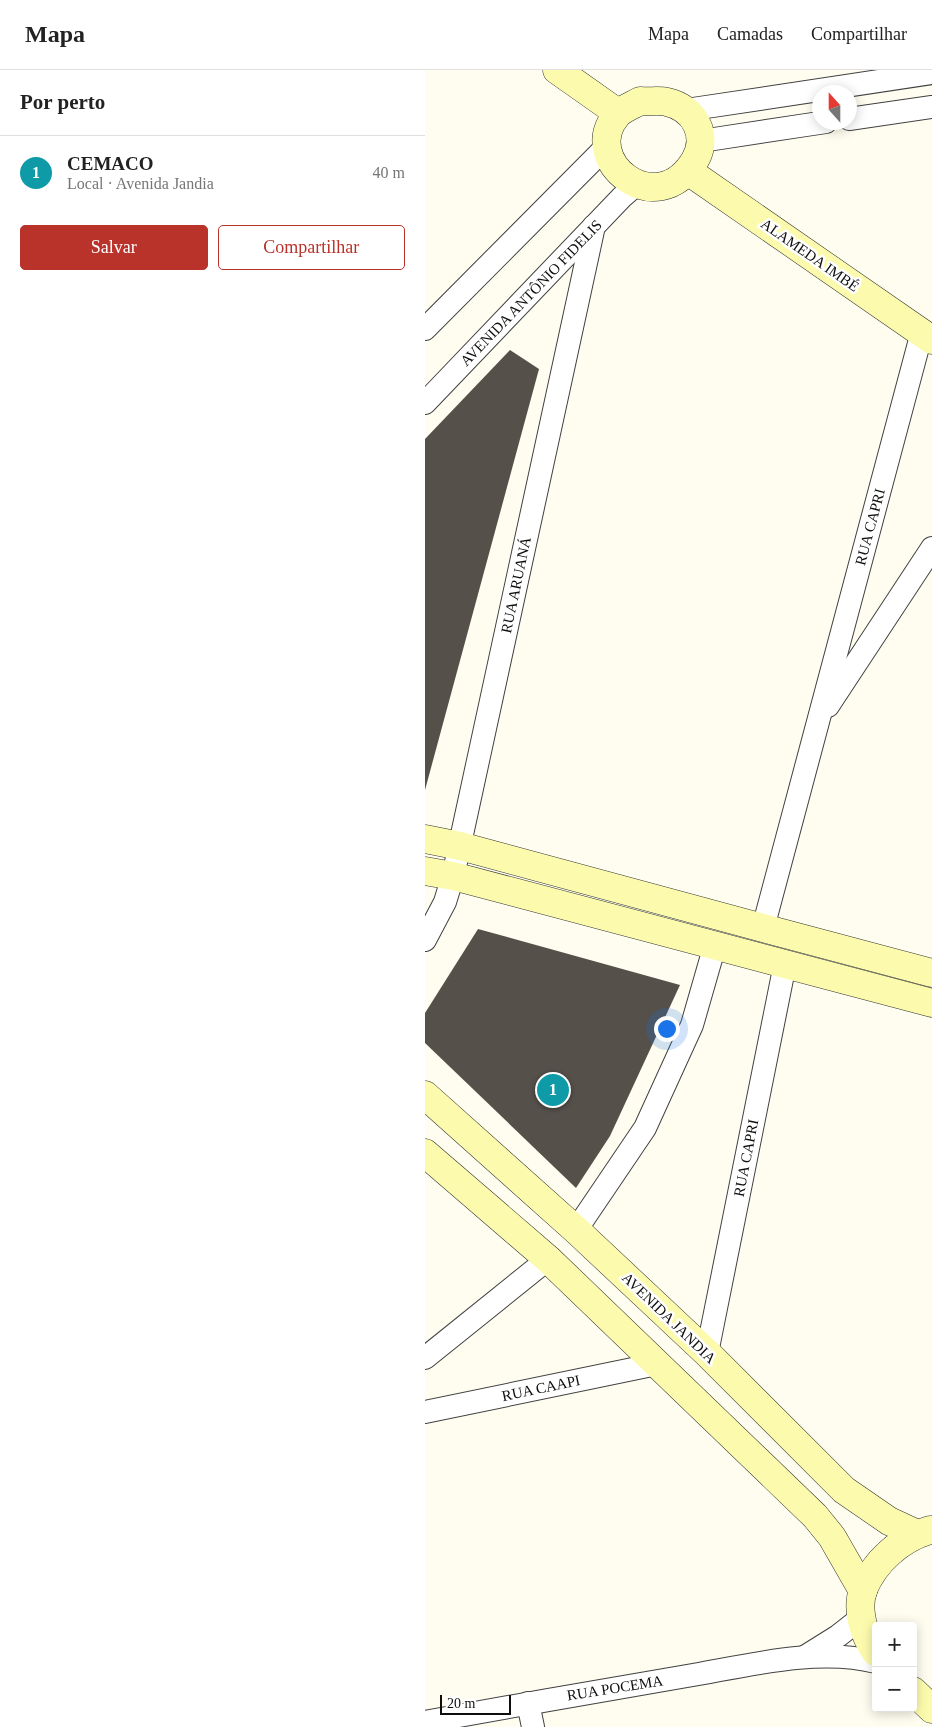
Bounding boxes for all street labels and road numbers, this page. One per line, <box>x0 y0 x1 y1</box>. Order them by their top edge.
street label: ALAMEDA IMBÉ <box>758 215 862 295</box>
street label: AVENIDA ANTÔNIO FIDELIS <box>457 217 605 369</box>
street label: RUA CAPRI <box>852 487 888 567</box>
street label: RUA ARUANÁ <box>498 535 534 635</box>
street label: RUA CAPRI <box>731 1118 761 1198</box>
street label: AVENIDA JANDIA <box>619 1269 719 1367</box>
street label: RUA CAAPI <box>500 1372 582 1404</box>
street label: RUA POCEMA <box>566 1672 664 1703</box>

